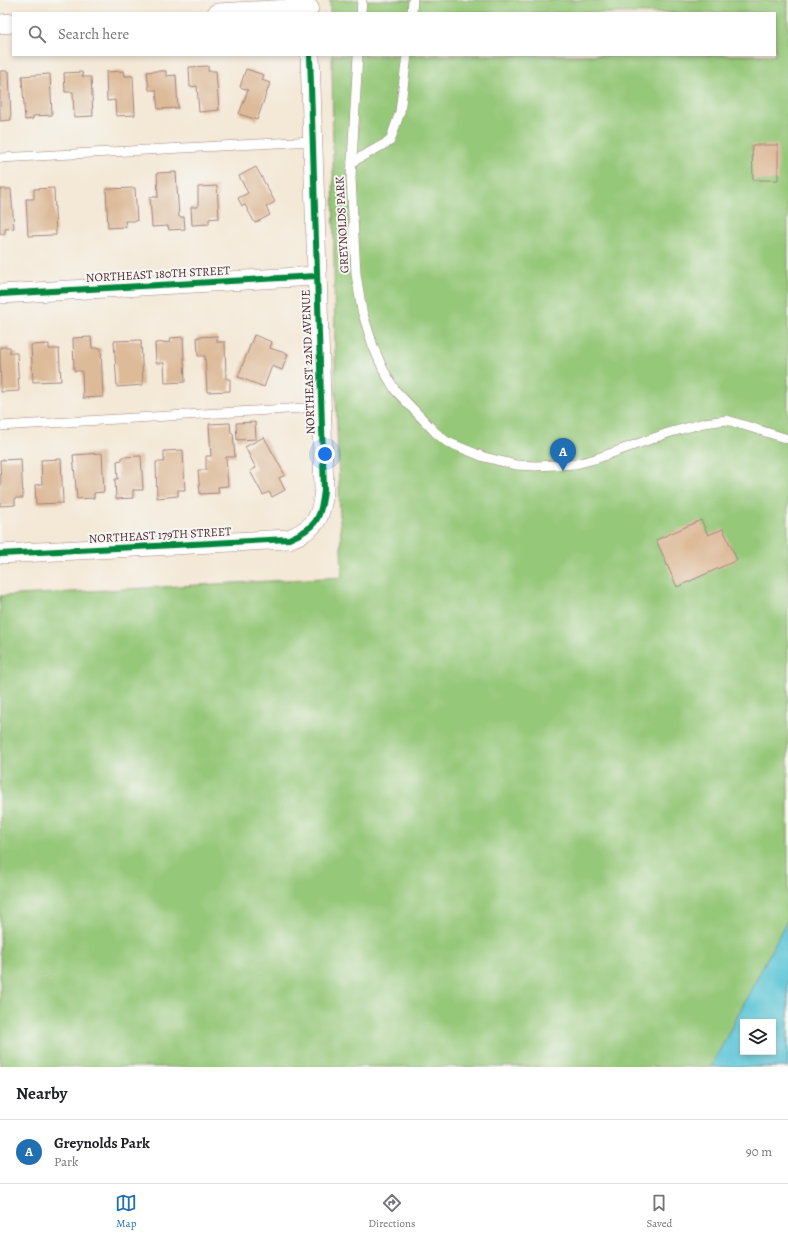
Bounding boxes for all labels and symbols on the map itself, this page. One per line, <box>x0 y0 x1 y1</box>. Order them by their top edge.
street label: GREYNOLDS PARK <box>331 176 353 274</box>
street label: NORTHEAST 180TH STREET <box>85 262 231 286</box>
street label: NORTHEAST 22ND AVENUE <box>297 289 319 435</box>
pin: A <box>550 438 576 471</box>
your location <box>315 444 335 464</box>
street label: NORTHEAST 179TH STREET <box>88 523 232 547</box>

